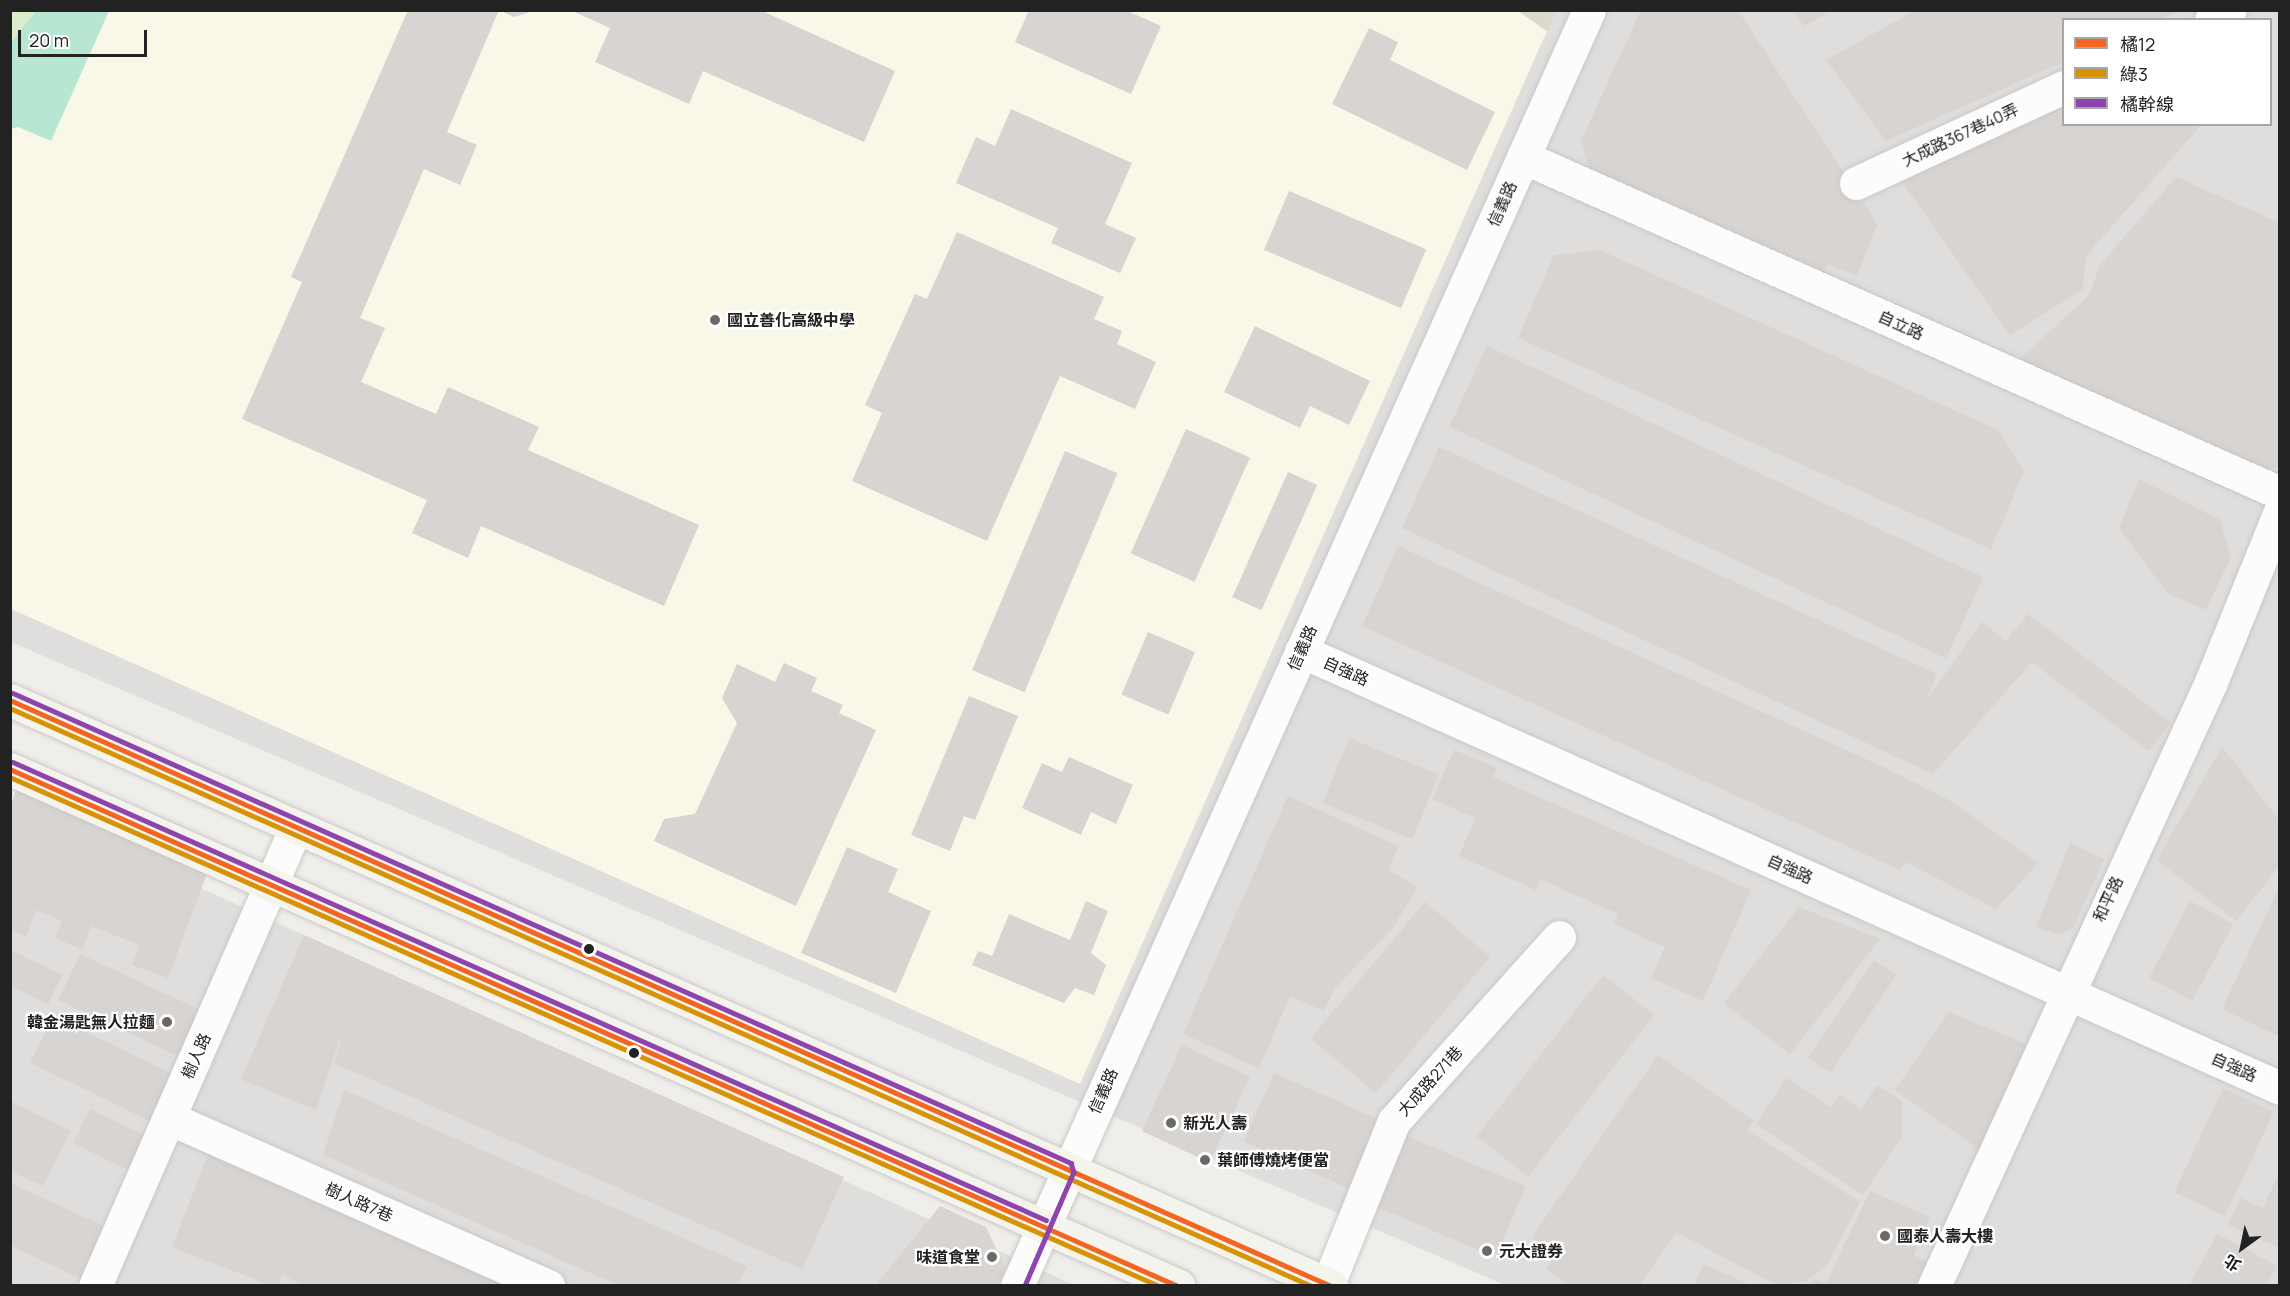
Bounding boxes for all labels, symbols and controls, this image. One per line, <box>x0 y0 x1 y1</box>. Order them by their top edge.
scale bar <box>21 18 150 56</box>
legend <box>2062 18 2272 126</box>
text: 20 m <box>29 28 69 52</box>
text: 橘12 <box>2120 32 2155 56</box>
text: 綠3 <box>2120 62 2148 86</box>
text: 橘幹線 <box>2120 92 2174 116</box>
street label: 大成路367巷40弄 <box>1899 100 2021 170</box>
street label: 信義路 <box>1483 178 1521 230</box>
street label: 自立路 <box>1875 306 1927 344</box>
place label: 國立善化高級中學 <box>727 310 855 330</box>
marker: 國立善化高級中學 <box>708 313 722 327</box>
street label: 信義路 <box>1283 622 1321 674</box>
street label: 自強路 <box>1320 652 1372 690</box>
street label: 自強路 <box>1764 850 1816 888</box>
street label: 和平路 <box>2089 873 2127 925</box>
unlabelled marker <box>583 943 595 955</box>
place label: 韓金湯匙無人拉麵 <box>27 1012 155 1032</box>
marker: 韓金湯匙無人拉麵 <box>160 1015 174 1029</box>
street label: 樹人路 <box>177 1030 215 1082</box>
street label: 大成路271巷 <box>1394 1042 1466 1120</box>
unlabelled marker <box>628 1047 640 1059</box>
street label: 自強路 <box>2208 1048 2260 1086</box>
street label: 信義路 <box>1084 1065 1122 1117</box>
place label: 新光人壽 <box>1183 1113 1247 1133</box>
marker: 新光人壽 <box>1164 1116 1178 1130</box>
place label: 葉師傅燒烤便當 <box>1217 1150 1329 1170</box>
marker: 葉師傅燒烤便當 <box>1198 1153 1212 1167</box>
street label: 樹人路7巷 <box>322 1179 396 1225</box>
north arrow <box>2212 1218 2272 1278</box>
place label: 國泰人壽大樓 <box>1897 1226 1993 1246</box>
marker: 國泰人壽大樓 <box>1878 1229 1892 1243</box>
place label: 元大證券 <box>1499 1241 1563 1261</box>
marker: 元大證券 <box>1480 1244 1494 1258</box>
place label: 味道食堂 <box>916 1247 980 1267</box>
marker: 味道食堂 <box>985 1250 999 1264</box>
text: 北 <box>2219 1250 2245 1277</box>

